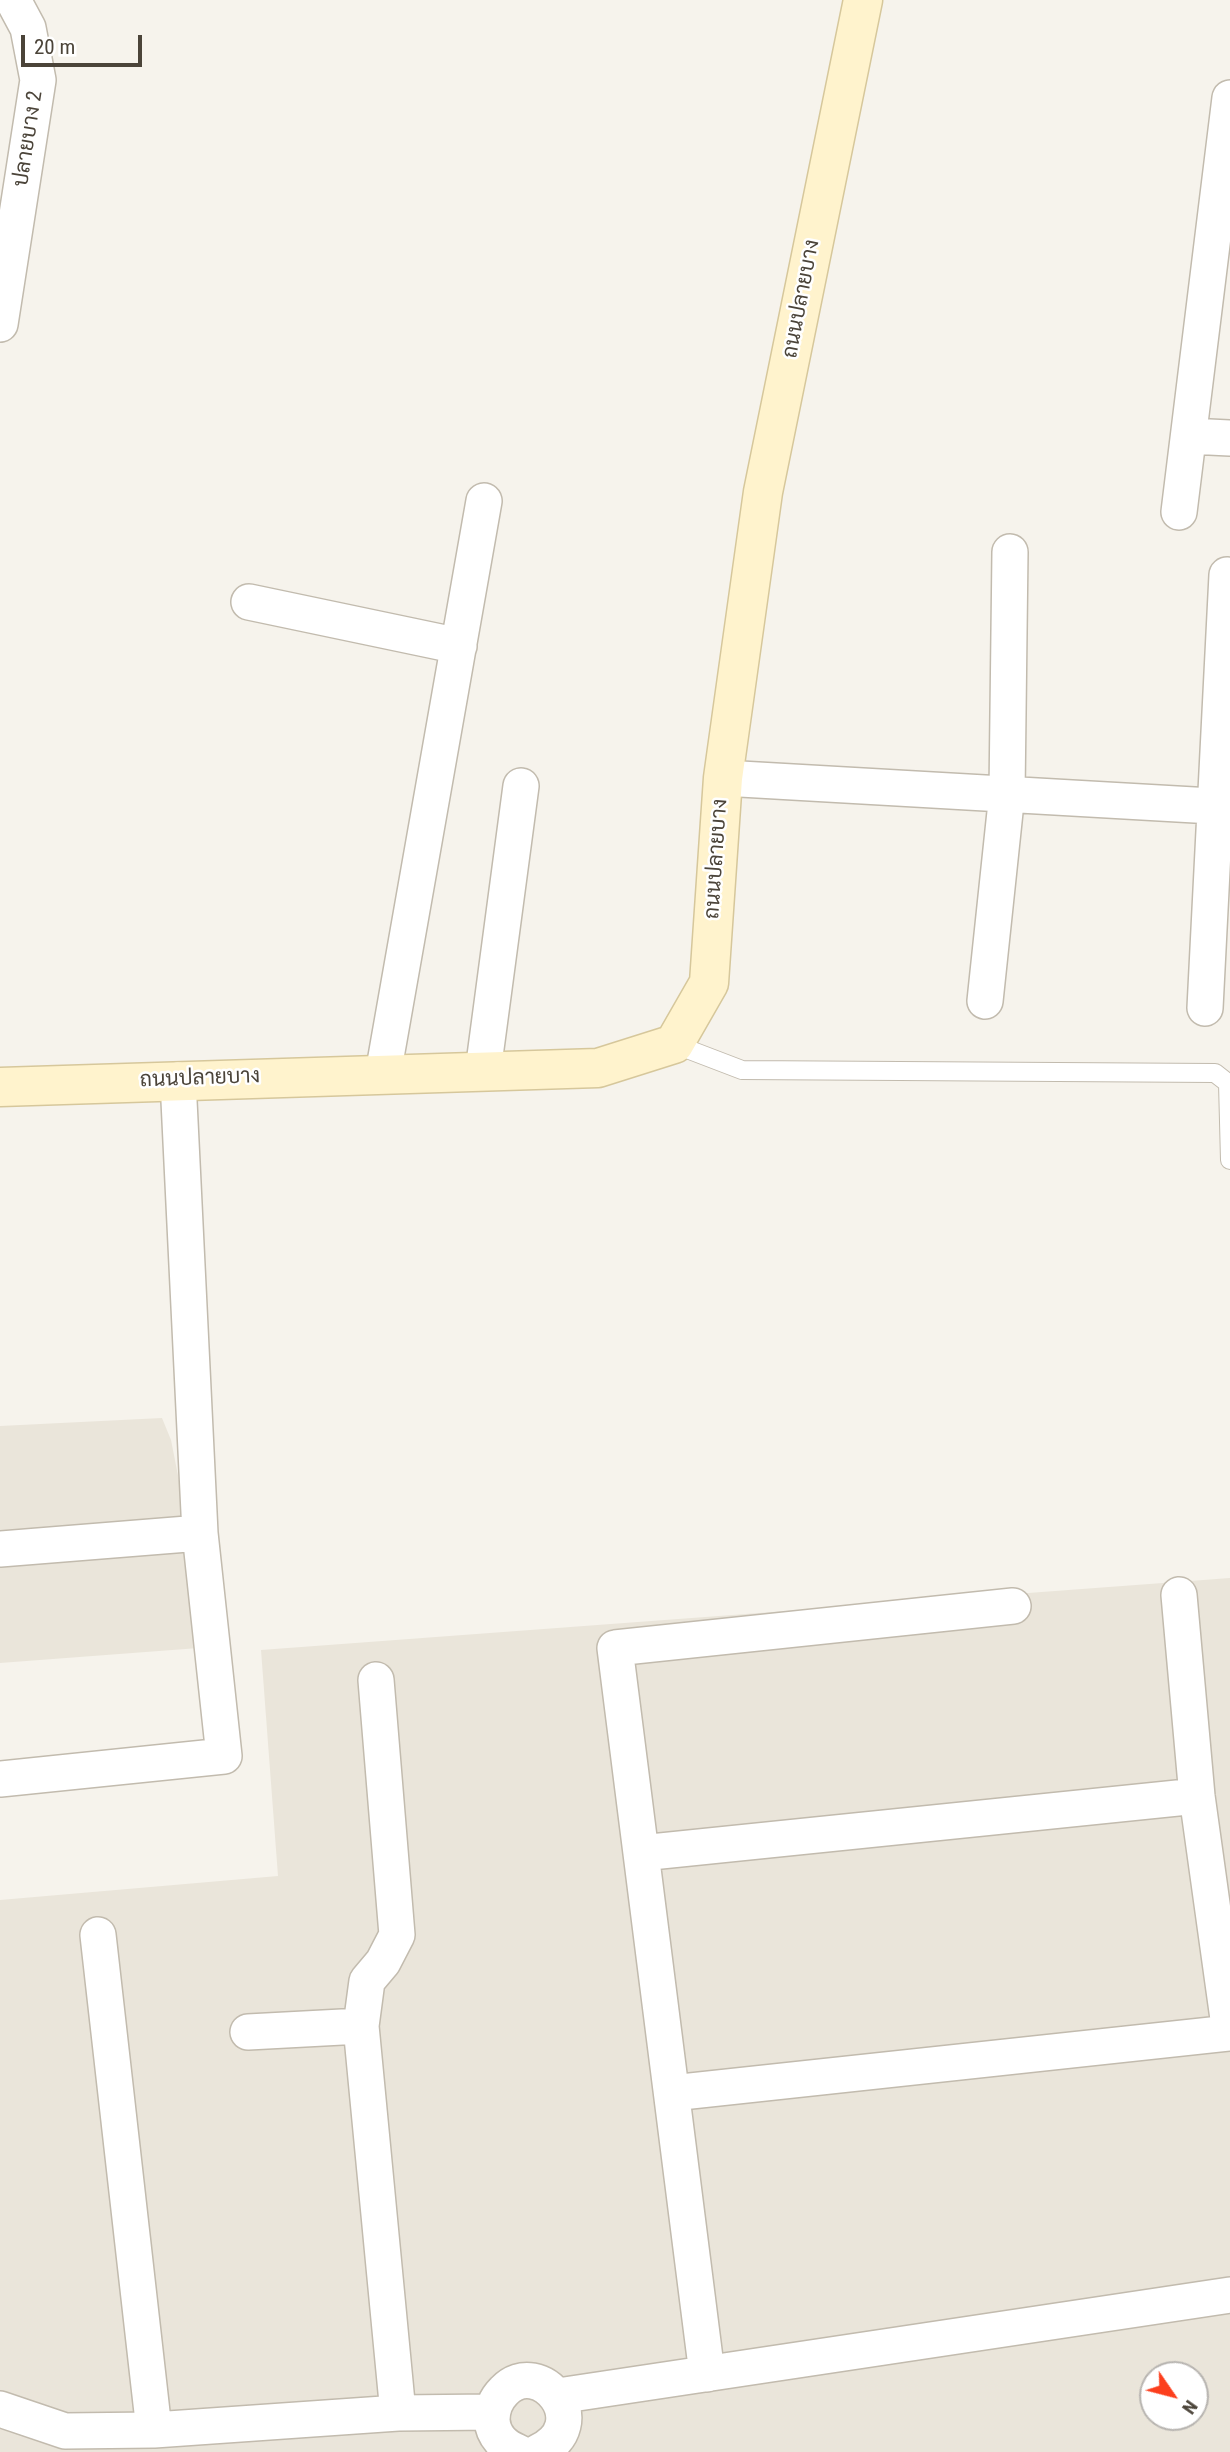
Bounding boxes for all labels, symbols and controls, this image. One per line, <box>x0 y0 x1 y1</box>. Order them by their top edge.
scale bar <box>24 21 145 65</box>
text: 20 m <box>34 35 75 59</box>
street label: ปลายบาง 2 <box>9 89 49 189</box>
street label: ถนนปลายบาง <box>778 238 826 360</box>
street label: ถนนปลายบาง <box>700 798 734 920</box>
street label: ถนนปลายบาง <box>139 1064 261 1094</box>
north arrow <box>1139 2361 1209 2431</box>
text: N <box>1177 2396 1203 2419</box>

